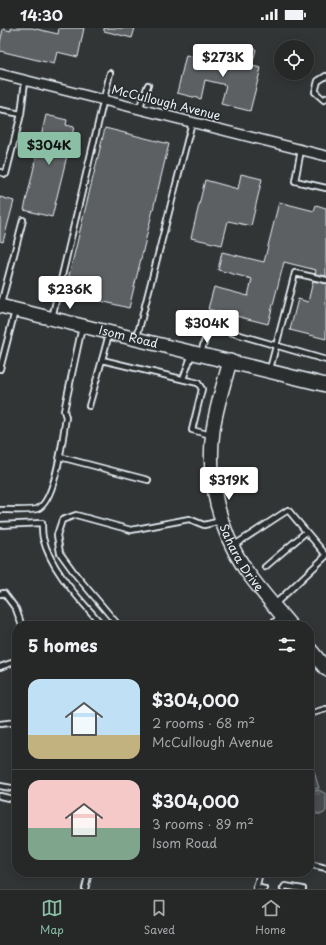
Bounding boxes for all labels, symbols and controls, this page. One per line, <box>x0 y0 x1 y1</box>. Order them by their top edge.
text: 14:30 <box>20 3 63 26</box>
map controls <box>274 40 314 80</box>
button: locate <box>274 40 314 80</box>
pin: $273K <box>195 44 251 78</box>
text: $273K <box>202 47 244 66</box>
street label: McCullough Avenue <box>110 80 223 124</box>
pin: $304K <box>21 132 77 166</box>
text: $304K <box>27 135 71 154</box>
pin: $236K <box>42 276 98 310</box>
text: $236K <box>48 279 92 298</box>
pin: $304K <box>179 310 235 344</box>
text: $304K <box>185 313 229 332</box>
street label: Isom Road <box>97 320 160 352</box>
pin: $319K <box>201 467 257 501</box>
text: $319K <box>209 470 249 489</box>
street label: Sahara Drive <box>216 521 269 595</box>
text: 5 homes <box>28 632 98 658</box>
icon: filters <box>276 634 298 656</box>
text: $304,000 <box>152 687 239 713</box>
icon: home <box>60 695 108 743</box>
text: 2 rooms · 68 m² <box>152 713 255 732</box>
text: McCullough Avenue <box>152 732 273 751</box>
text: $304,000 <box>152 788 239 814</box>
icon: home <box>60 796 108 844</box>
text: 3 rooms · 89 m² <box>152 814 254 833</box>
text: Isom Road <box>152 833 217 852</box>
tab: Map <box>40 897 64 938</box>
tab: Saved <box>144 897 175 938</box>
tab: Home <box>255 897 286 938</box>

